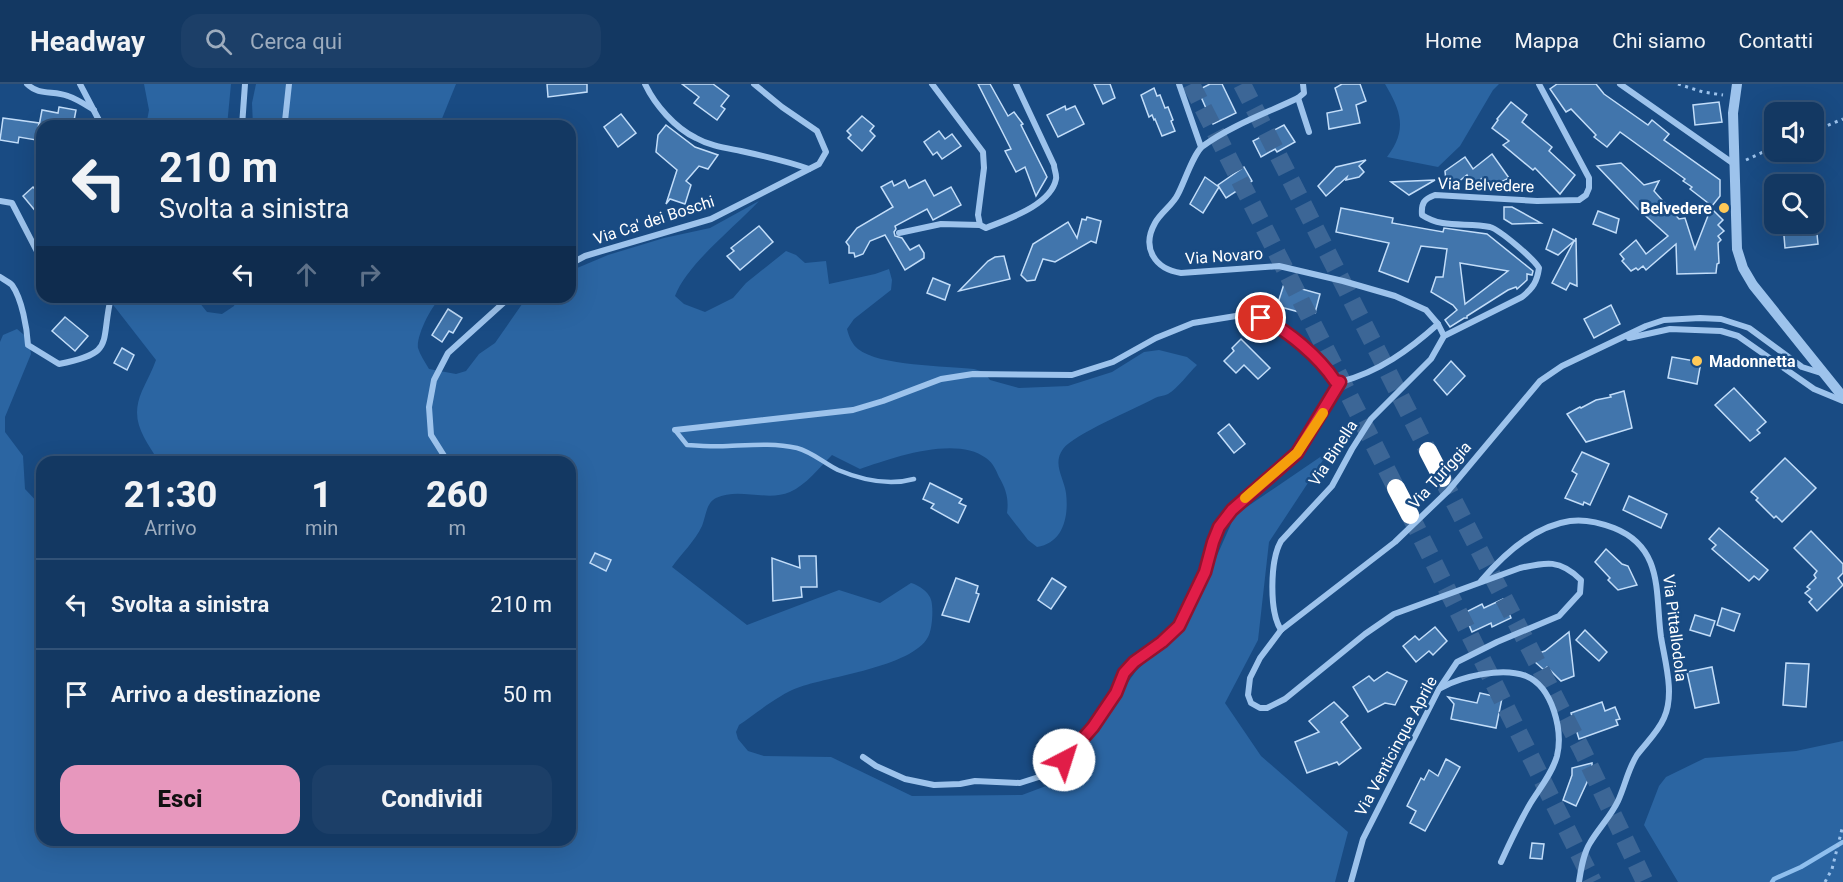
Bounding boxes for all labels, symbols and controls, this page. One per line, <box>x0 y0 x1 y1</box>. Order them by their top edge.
search box <box>181 14 601 68</box>
text: Headway <box>30 25 145 58</box>
icon: search <box>202 25 235 58</box>
text: Cerca qui <box>250 29 342 54</box>
text: Home <box>1425 29 1482 53</box>
text: Mappa <box>1515 29 1579 53</box>
text: Chi siamo <box>1612 29 1706 53</box>
text: Contatti <box>1739 29 1813 53</box>
map controls <box>1764 102 1824 234</box>
button: sound <box>1764 102 1824 162</box>
text: 210 m <box>159 143 278 192</box>
icon: left <box>60 144 138 222</box>
street label: Via Belvedere <box>1437 174 1535 196</box>
button: search <box>1764 174 1824 234</box>
street label: Via Ca' dei Boschi <box>591 192 717 248</box>
text: Svolta a sinistra <box>159 193 350 225</box>
place label: Belvedere <box>1640 199 1712 218</box>
marker: Belvedere <box>1717 201 1731 215</box>
street label: Via Novaro <box>1184 244 1264 268</box>
icon: left <box>227 258 260 291</box>
icon: ahead <box>290 258 323 291</box>
icon: right <box>353 258 386 291</box>
pin <box>1235 292 1286 343</box>
icon: arrive <box>1244 301 1277 334</box>
place label: Madonnetta <box>1709 352 1796 371</box>
marker: Madonnetta <box>1690 354 1704 368</box>
street label: Via Binella <box>1305 417 1361 489</box>
street label: Via Turiggia <box>1405 437 1475 513</box>
text: 21:30 <box>124 474 217 516</box>
text: 1 <box>311 474 332 516</box>
text: 260 <box>426 474 488 516</box>
text: Arrivo <box>144 516 197 540</box>
text: min <box>305 516 338 540</box>
text: m <box>448 516 466 540</box>
street label: Via Pittallodola <box>1659 573 1691 683</box>
icon: left <box>60 588 93 621</box>
text: Svolta a sinistra <box>111 592 269 617</box>
text: 210 m <box>490 592 552 617</box>
street label: Via Venticinque Aprile <box>1351 673 1441 819</box>
icon: arrive <box>60 678 93 711</box>
text: Arrivo a destinazione <box>111 682 320 707</box>
text: 50 m <box>503 682 552 707</box>
position arrow <box>1032 728 1096 792</box>
button: Esci <box>60 765 300 834</box>
button: Condividi <box>312 765 552 834</box>

